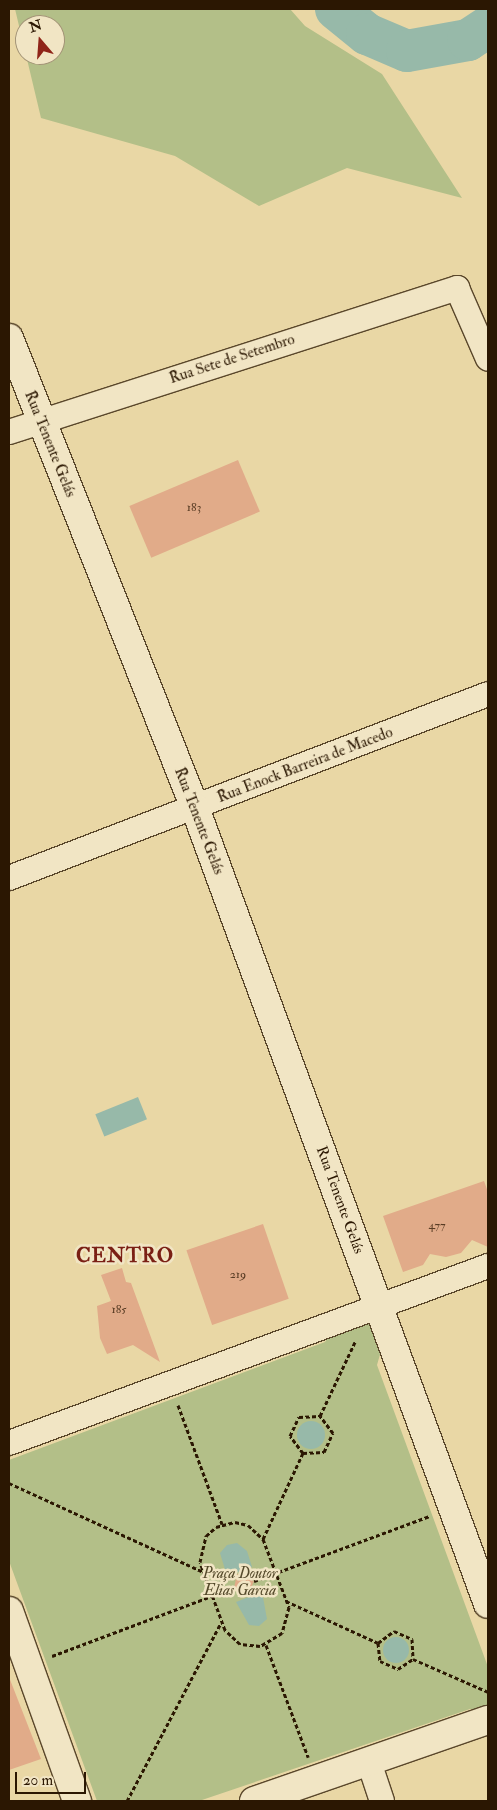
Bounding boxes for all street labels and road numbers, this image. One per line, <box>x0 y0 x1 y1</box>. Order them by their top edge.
street label: Rua Sete de Setembro <box>167 330 297 388</box>
street label: Rua Tenente Gelás <box>20 388 80 500</box>
street label: Rua Enock Barreira de Macedo <box>215 723 395 807</box>
street label: Rua Tenente Gelás <box>170 765 228 877</box>
street label: Rua Tenente Gelás <box>312 1144 368 1256</box>

